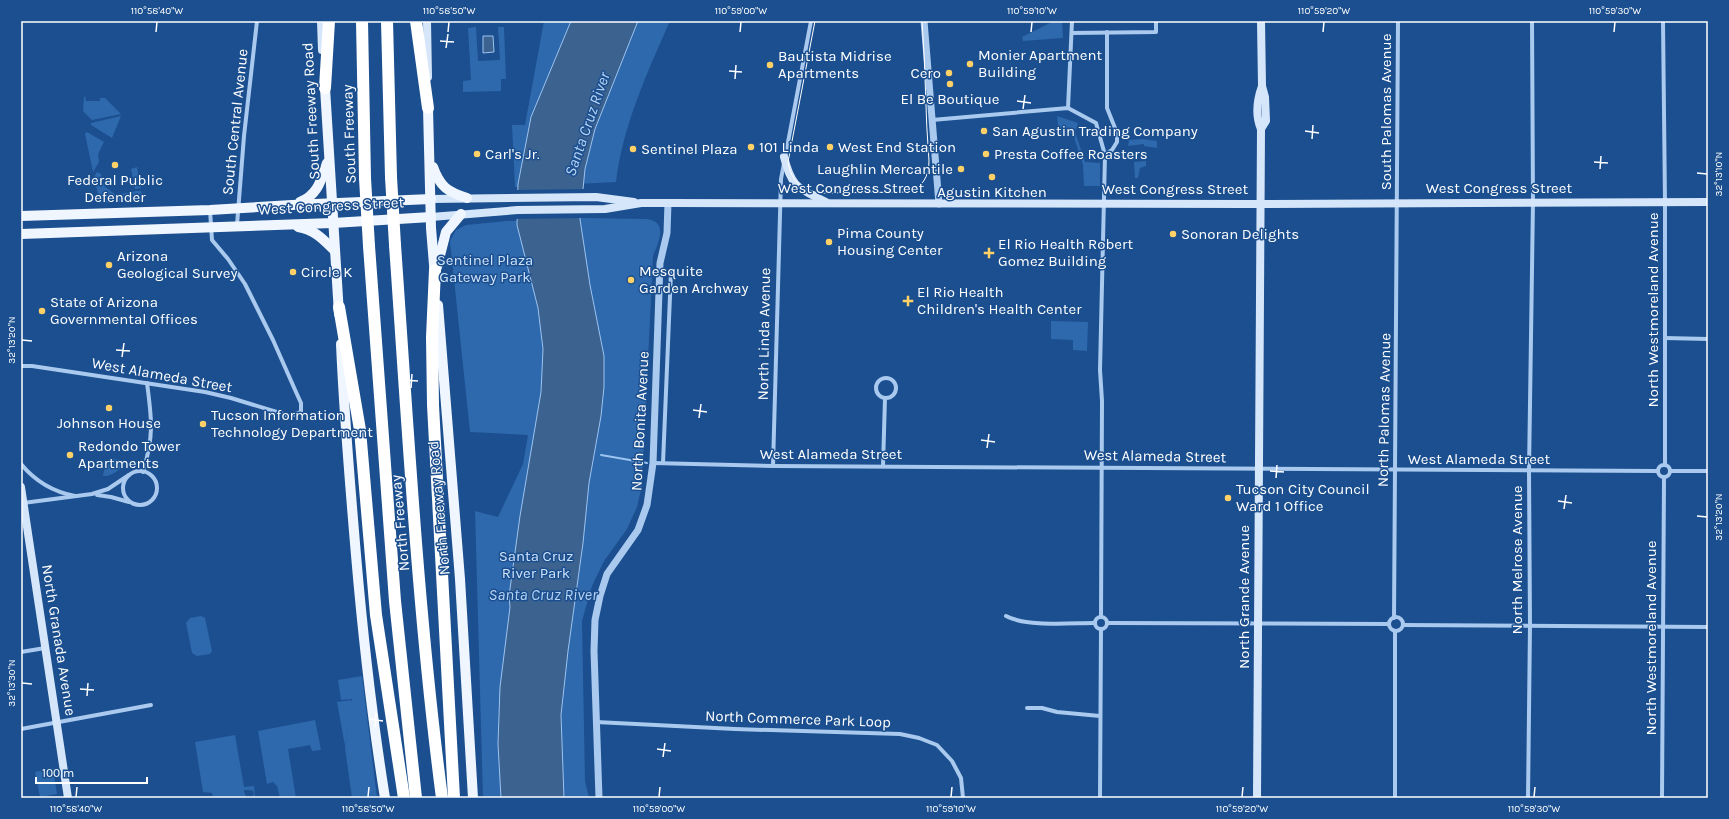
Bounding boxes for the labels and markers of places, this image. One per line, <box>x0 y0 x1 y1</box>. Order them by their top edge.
place label: Monier Apartment Building <box>978 46 1103 81</box>
place label: Bautista Midrise Apartments <box>778 47 892 82</box>
marker: Monier Apartment Building <box>965 59 975 69</box>
marker: Bautista Midrise Apartments <box>765 60 775 70</box>
place label: Cero <box>910 64 941 82</box>
marker: Cero <box>944 68 954 78</box>
marker: El Be Boutique <box>945 79 955 89</box>
place label: El Be Boutique <box>900 90 1000 108</box>
place label: San Agustin Trading Company <box>992 122 1198 140</box>
marker: San Agustin Trading Company <box>979 126 989 136</box>
place label: 101 Linda <box>759 138 819 156</box>
place label: West End Station <box>838 138 956 156</box>
place label: Sentinel Plaza <box>641 140 738 158</box>
marker: 101 Linda <box>746 142 756 152</box>
marker: West End Station <box>825 142 835 152</box>
marker: Sentinel Plaza <box>628 144 638 154</box>
place label: Carl's Jr. <box>485 145 540 163</box>
place label: Presta Coffee Roasters <box>994 145 1148 163</box>
marker: Carl's Jr. <box>472 149 482 159</box>
marker: Presta Coffee Roasters <box>981 149 991 159</box>
marker: Federal Public Defender <box>110 160 120 170</box>
place label: Laughlin Mercantile <box>817 160 953 178</box>
marker: Laughlin Mercantile <box>956 164 966 174</box>
place label: Federal Public Defender <box>67 171 163 206</box>
marker: Agustin Kitchen <box>987 172 997 182</box>
place label: Agustin Kitchen <box>937 183 1047 201</box>
place label: Pima County Housing Center <box>837 224 943 259</box>
place label: Sonoran Delights <box>1181 225 1299 243</box>
marker: Sonoran Delights <box>1168 229 1178 239</box>
place label: El Rio Health Robert Gomez Building <box>998 235 1133 270</box>
marker: Pima County Housing Center <box>824 237 834 247</box>
place label: Arizona Geological Survey <box>117 247 237 282</box>
marker: El Rio Health Robert Gomez Building <box>983 247 995 259</box>
marker: Arizona Geological Survey <box>104 260 114 270</box>
place label: Mesquite Garden Archway <box>639 262 749 297</box>
place label: Circle K <box>301 263 352 281</box>
marker: Circle K <box>288 267 298 277</box>
marker: Mesquite Garden Archway <box>626 275 636 285</box>
place label: El Rio Health Children's Health Center <box>917 283 1082 318</box>
place label: State of Arizona Governmental Offices <box>50 293 198 328</box>
marker: El Rio Health Children's Health Center <box>902 295 914 307</box>
marker: State of Arizona Governmental Offices <box>37 306 47 316</box>
marker: Johnson House <box>104 403 114 413</box>
place label: Tucson Information Technology Department <box>211 406 373 441</box>
place label: Johnson House <box>57 414 161 432</box>
marker: Tucson Information Technology Department <box>198 419 208 429</box>
place label: Redondo Tower Apartments <box>78 437 181 472</box>
marker: Redondo Tower Apartments <box>65 450 75 460</box>
place label: Tucson City Council Ward 1 Office <box>1236 480 1370 515</box>
marker: Tucson City Council Ward 1 Office <box>1223 493 1233 503</box>

